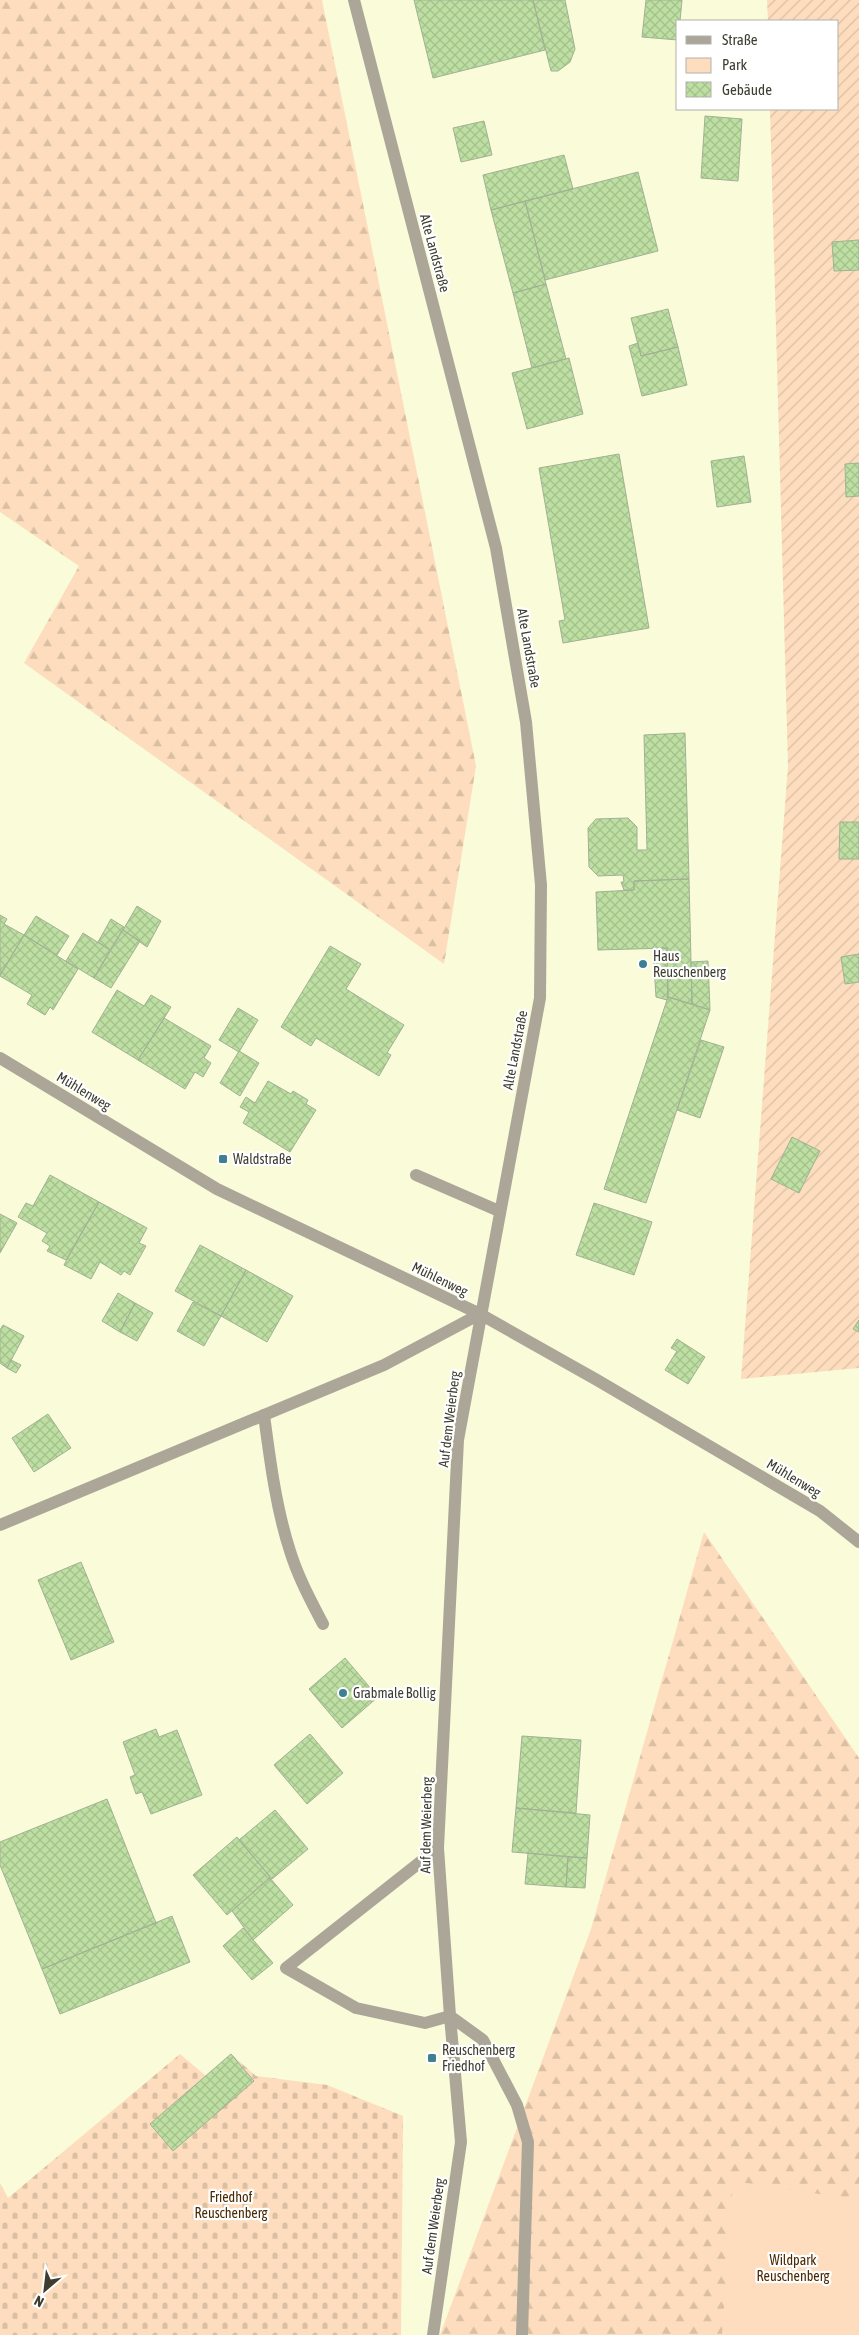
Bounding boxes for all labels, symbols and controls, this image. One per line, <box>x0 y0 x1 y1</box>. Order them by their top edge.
legend <box>676 20 839 110</box>
text: Straße <box>722 31 758 48</box>
text: Park <box>722 56 747 73</box>
text: Gebäude <box>722 81 772 98</box>
street label: Alte Landstraße <box>417 212 453 294</box>
street label: Alte Landstraße <box>514 607 544 689</box>
place label: Haus Reuschenberg <box>653 948 726 980</box>
marker: Haus Reuschenberg <box>637 958 649 970</box>
street label: Alte Landstraße <box>499 1009 531 1091</box>
street label: Mühlenweg <box>54 1069 114 1113</box>
place label: Waldstraße <box>233 1151 292 1167</box>
marker: Waldstraße <box>217 1153 229 1165</box>
street label: Mühlenweg <box>409 1259 471 1299</box>
street label: Auf dem Weierberg <box>435 1370 463 1468</box>
street label: Mühlenweg <box>764 1456 824 1500</box>
place label: Grabmale Bollig <box>353 1685 436 1701</box>
marker: Grabmale Bollig <box>337 1687 349 1699</box>
street label: Auf dem Weierberg <box>417 1776 435 1874</box>
place label: Reuschenberg Friedhof <box>442 2042 515 2074</box>
marker: Reuschenberg Friedhof <box>426 2052 438 2064</box>
street label: Auf dem Weierberg <box>418 2177 448 2275</box>
park label: Friedhof Reuschenberg <box>195 2189 267 2221</box>
park label: Wildpark Reuschenberg <box>757 2252 829 2284</box>
north arrow <box>20 2265 70 2315</box>
text: N <box>31 2292 46 2310</box>

